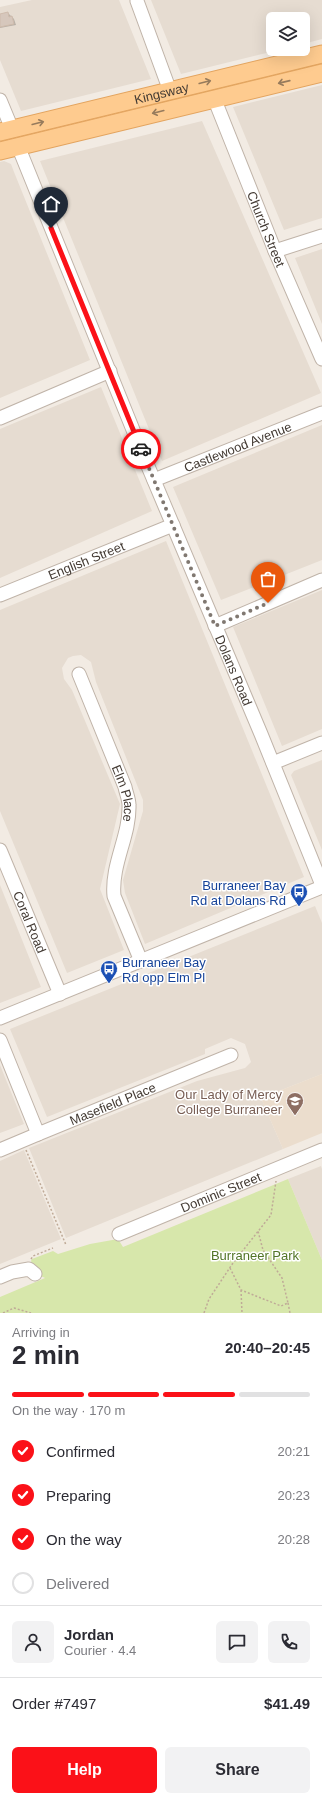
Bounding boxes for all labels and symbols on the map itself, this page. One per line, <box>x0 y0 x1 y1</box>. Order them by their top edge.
one-way arrow <box>198 78 211 86</box>
one-way arrow <box>278 78 291 86</box>
street label: Kingsway <box>133 79 191 107</box>
one-way arrow <box>151 109 164 116</box>
one-way arrow <box>31 119 44 126</box>
pin <box>34 187 68 228</box>
street label: Church Street <box>244 189 289 269</box>
street label: Castlewood Avenue <box>182 418 294 475</box>
courier <box>121 429 161 469</box>
street label: English Street <box>46 538 127 582</box>
pin <box>251 562 285 603</box>
street label: Dolans Road <box>213 633 256 708</box>
street label: Elm Place <box>109 763 137 823</box>
place label: Burraneer Bay Rd at Dolans Rd <box>191 878 286 908</box>
bus stop icon: Burraneer Bay Rd at Dolans Rd <box>289 882 309 907</box>
street label: Coral Road <box>10 889 50 955</box>
place label: Burraneer Bay Rd opp Elm Pl <box>122 955 206 985</box>
bus stop icon: Burraneer Bay Rd opp Elm Pl <box>99 959 119 984</box>
street label: Masefield Place <box>67 1079 158 1128</box>
place label: Our Lady of Mercy College Burraneer <box>175 1087 283 1117</box>
school or university icon: Our Lady of Mercy College Burraneer <box>285 1091 305 1116</box>
street label: Dominic Street <box>178 1169 263 1215</box>
park label: Burraneer Park <box>211 1248 300 1263</box>

